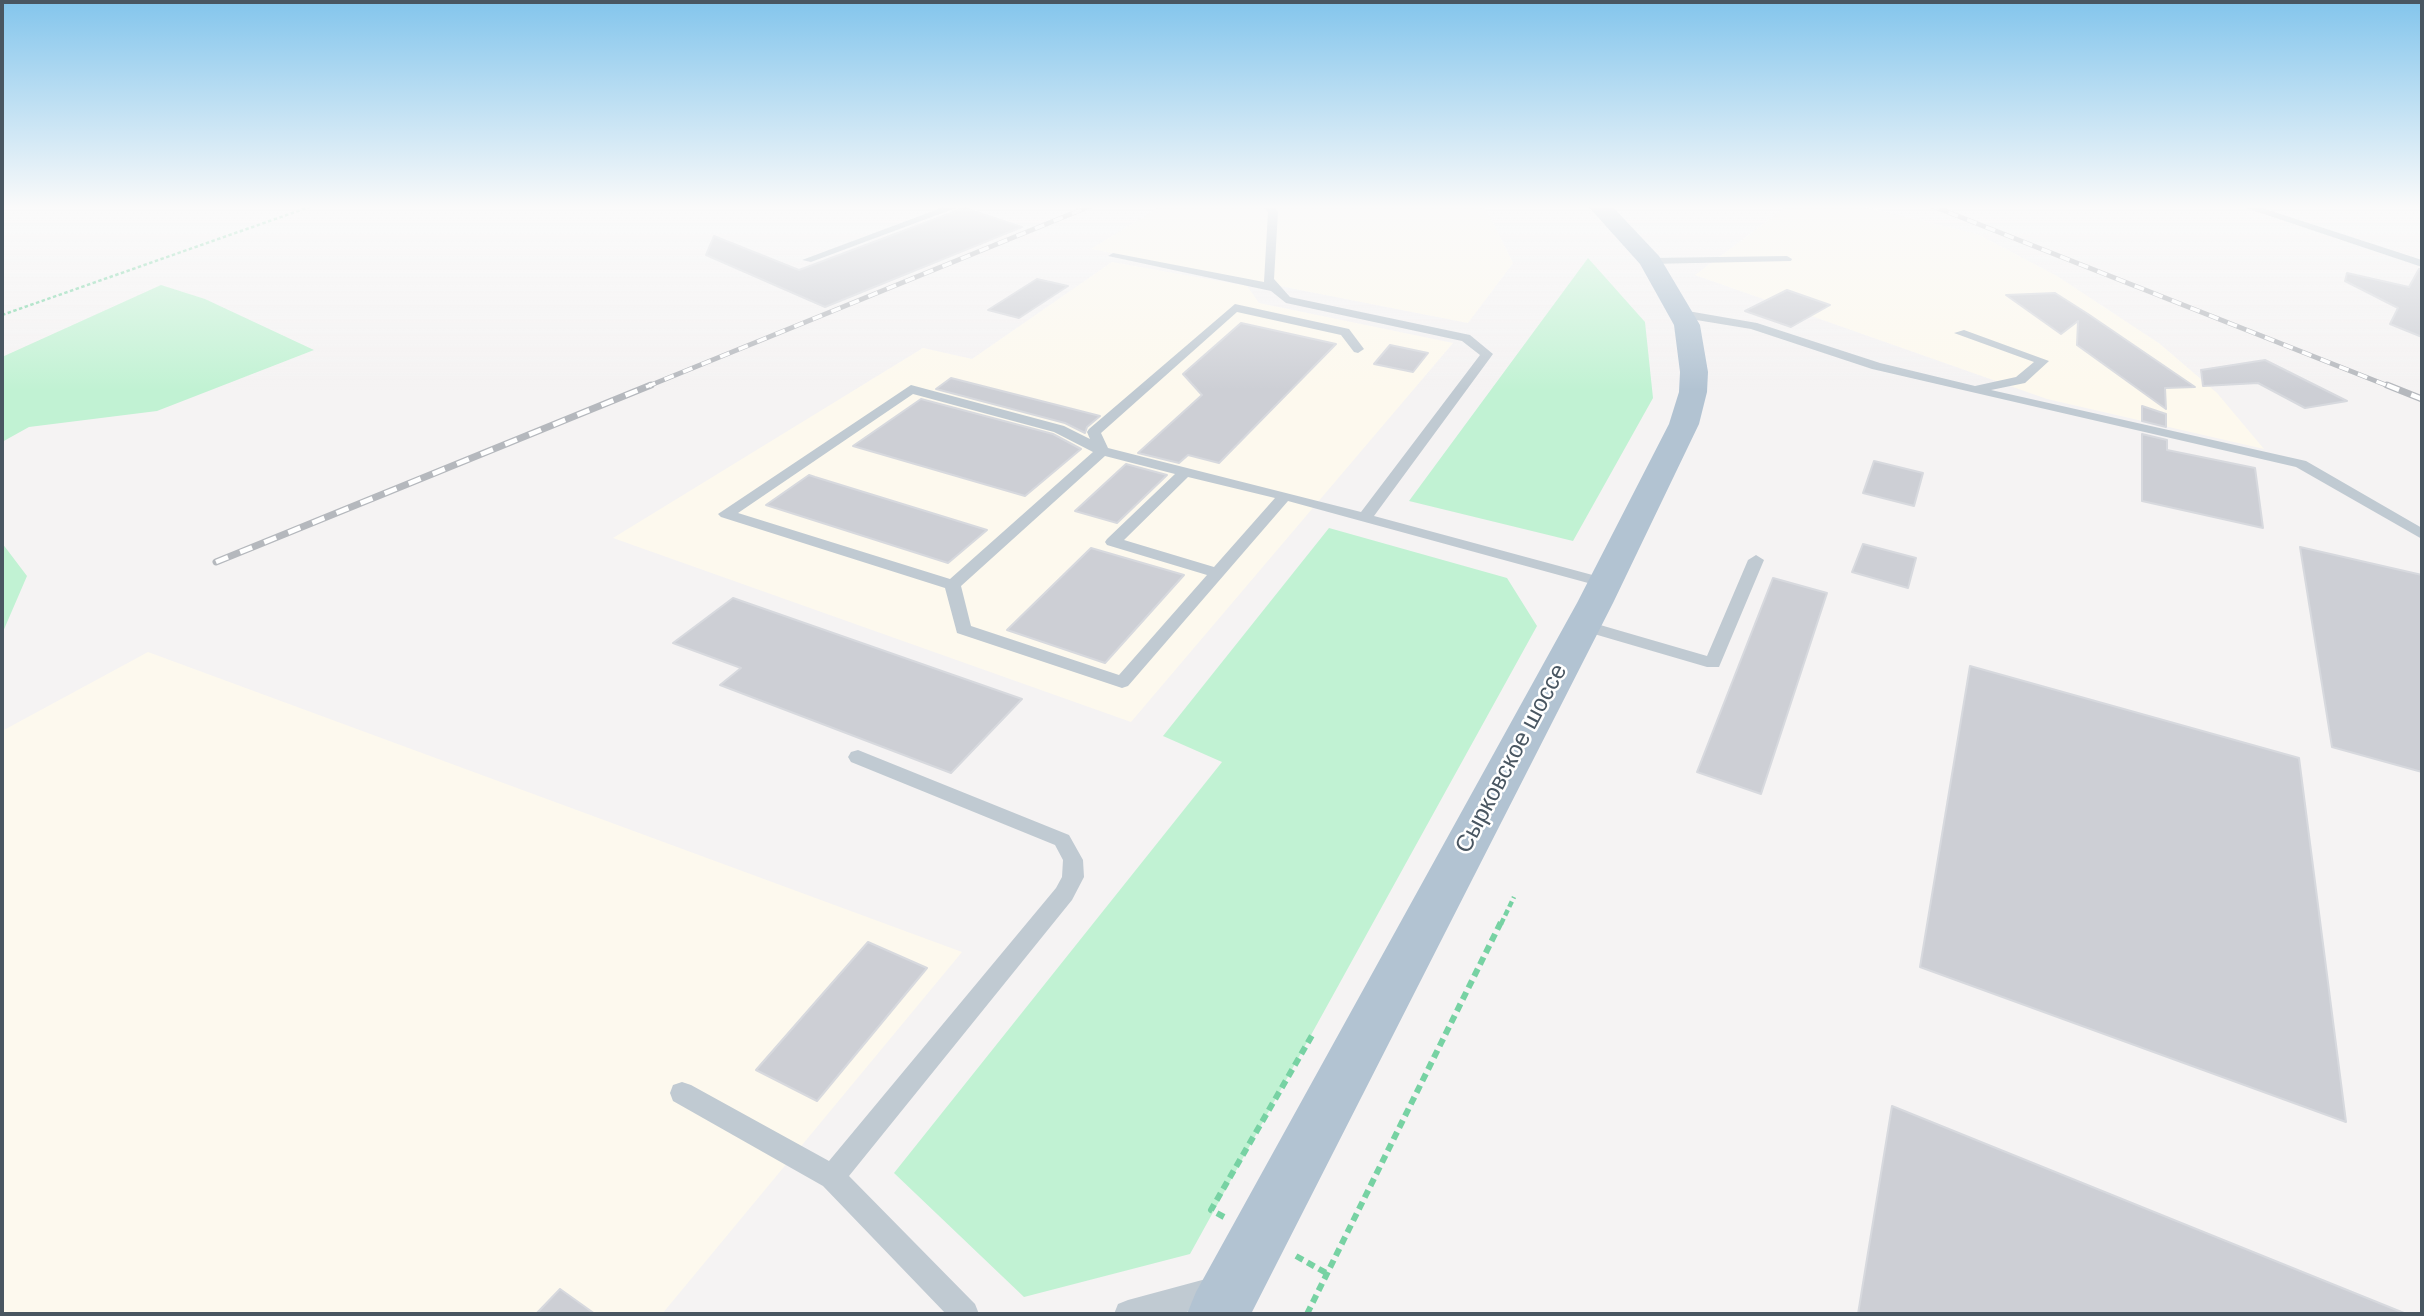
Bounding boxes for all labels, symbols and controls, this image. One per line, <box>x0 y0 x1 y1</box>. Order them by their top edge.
street label: Сырковское шоссе <box>1450 659 1574 859</box>

